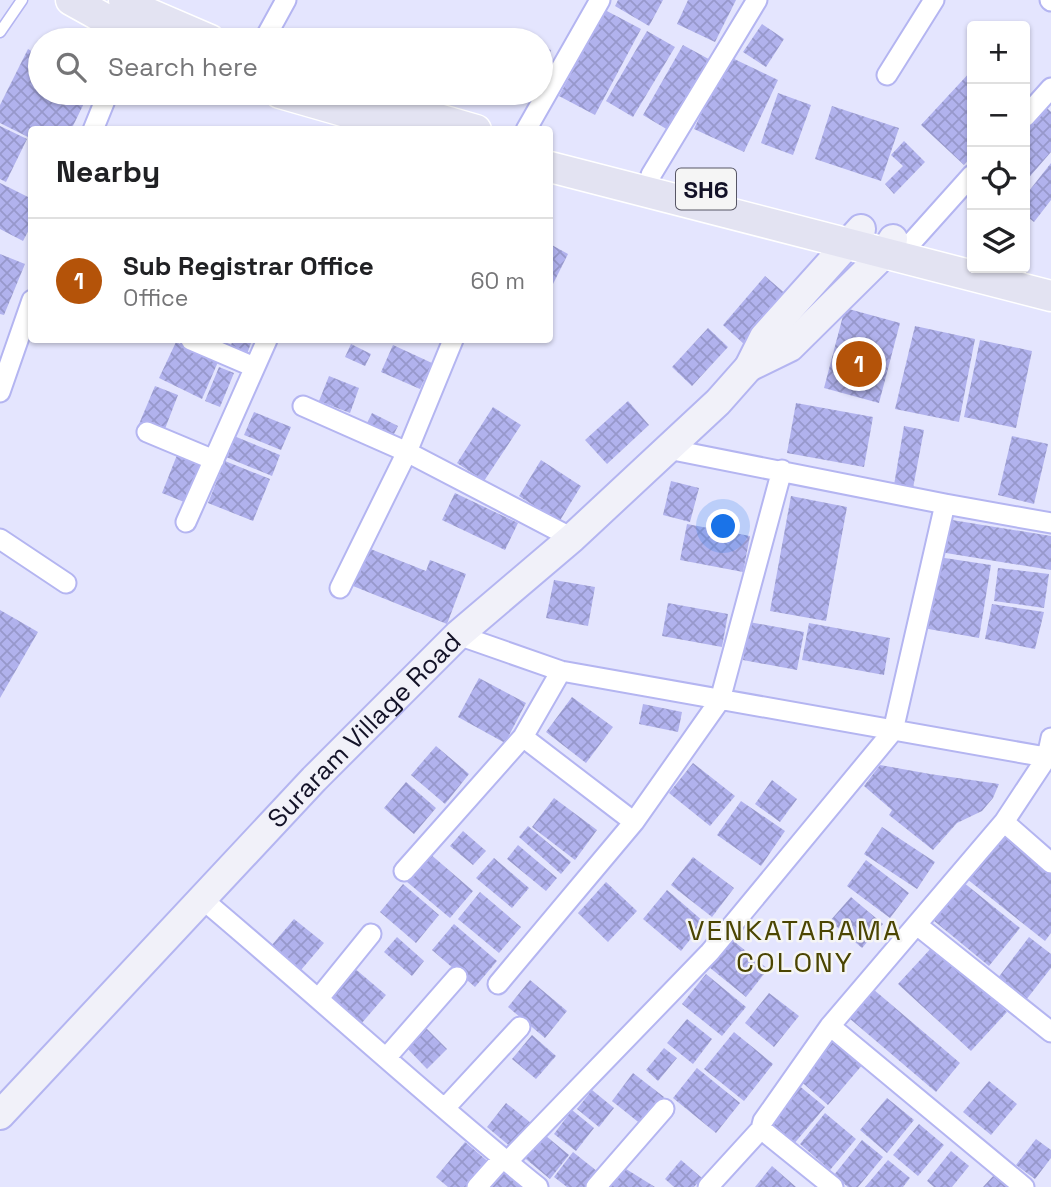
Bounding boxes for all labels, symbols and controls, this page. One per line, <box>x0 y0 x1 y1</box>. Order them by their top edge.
map controls <box>967 21 1030 273</box>
button: + <box>967 21 1030 84</box>
search box <box>28 28 553 105</box>
icon: search <box>52 48 90 86</box>
text: Search here <box>108 50 258 84</box>
button: − <box>967 84 1030 147</box>
button: locate <box>967 147 1030 210</box>
text: Nearby <box>56 152 160 191</box>
road number: SH6 <box>676 168 736 210</box>
button: layers <box>967 210 1030 273</box>
text: Sub Registrar Office <box>123 249 374 283</box>
text: 1 <box>74 266 84 296</box>
text: 60 m <box>470 266 525 296</box>
text: Office <box>123 283 188 313</box>
pin: 1 <box>836 338 882 390</box>
your location <box>706 509 740 543</box>
street label: Suraram Village Road <box>260 625 468 835</box>
district label: VENKATARAMA COLONY <box>687 912 903 980</box>

